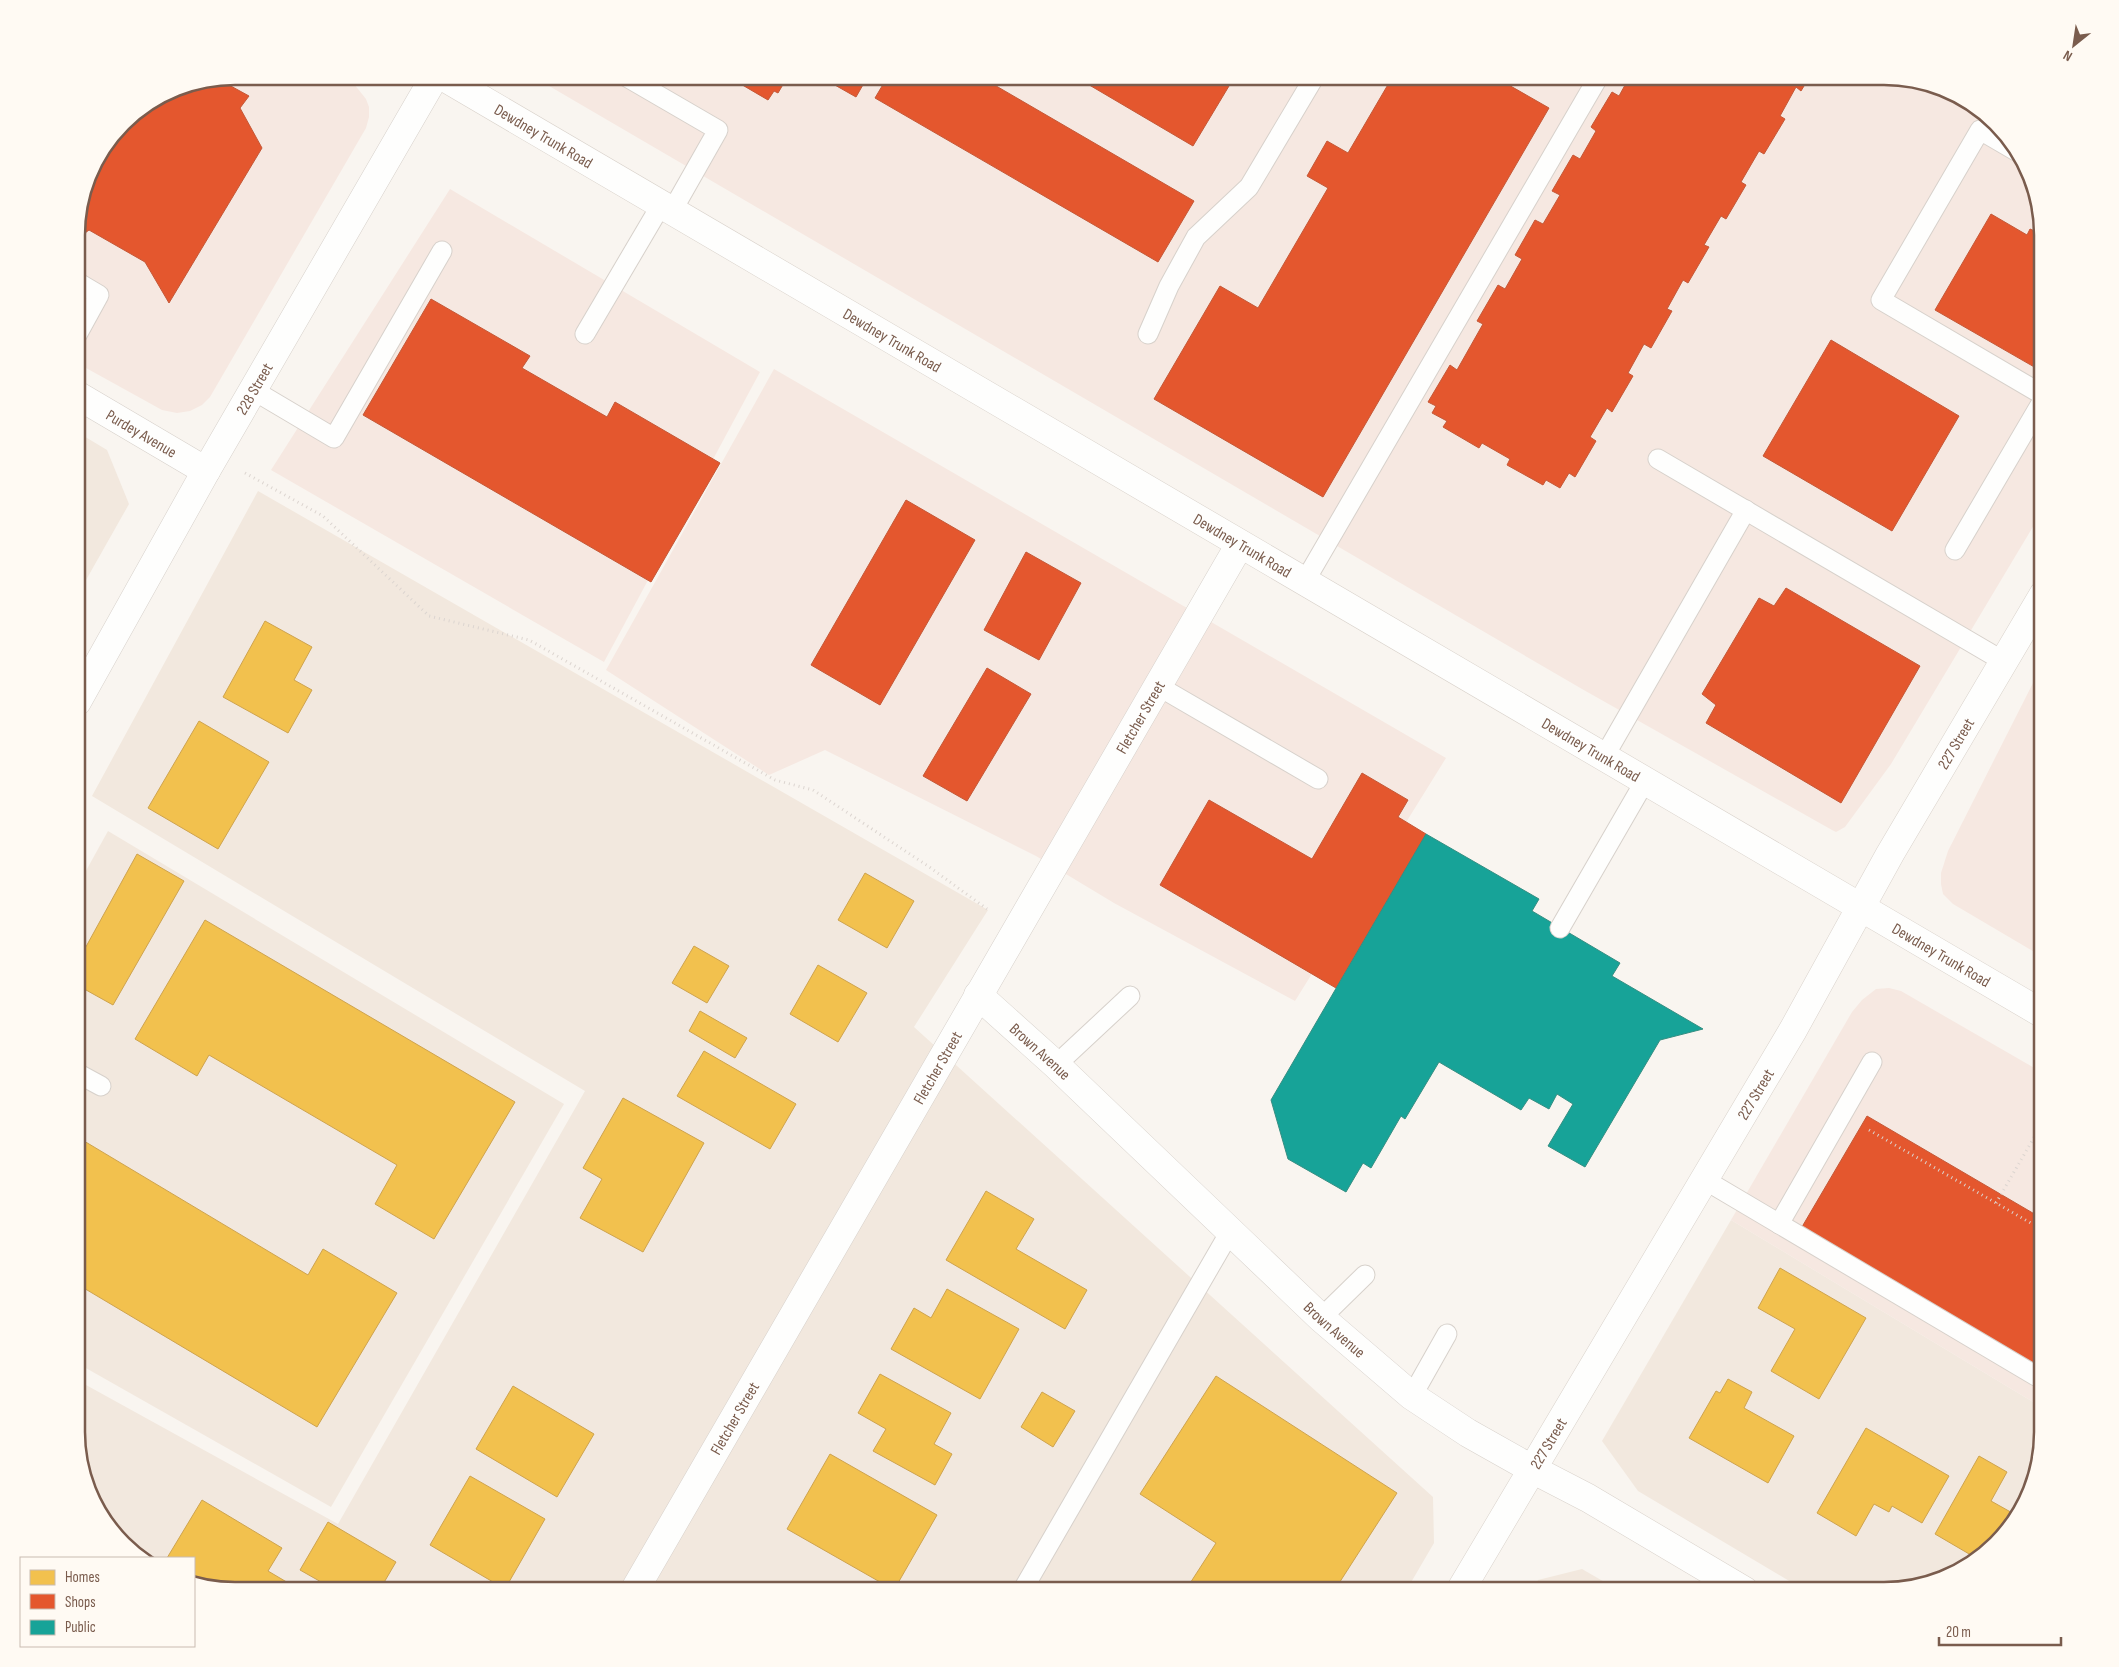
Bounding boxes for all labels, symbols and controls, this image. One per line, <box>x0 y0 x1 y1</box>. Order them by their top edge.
north arrow <box>2049 20 2099 70</box>
text: N <box>2060 47 2075 65</box>
street label: Dewdney Trunk Road <box>491 101 596 173</box>
street label: Dewdney Trunk Road <box>839 305 944 377</box>
street label: 228 Street <box>233 360 278 418</box>
street label: Purdey Avenue <box>102 406 180 463</box>
street label: Dewdney Trunk Road <box>1189 510 1294 583</box>
street label: Fletcher Street <box>1113 678 1170 757</box>
street label: Dewdney Trunk Road <box>1538 714 1643 787</box>
street label: 227 Street <box>1934 715 1979 773</box>
street label: Dewdney Trunk Road <box>1888 920 1993 992</box>
street label: Brown Avenue <box>1005 1020 1074 1085</box>
street label: Fletcher Street <box>910 1028 967 1108</box>
street label: 227 Street <box>1734 1066 1779 1124</box>
street label: Brown Avenue <box>1299 1298 1368 1363</box>
street label: Fletcher Street <box>707 1379 764 1458</box>
street label: 227 Street <box>1527 1415 1572 1473</box>
legend <box>20 1557 195 1647</box>
text: Homes <box>65 1568 100 1587</box>
text: Shops <box>65 1593 96 1612</box>
scale bar <box>1939 1614 2062 1646</box>
text: Public <box>65 1618 96 1637</box>
text: 20 m <box>1946 1623 1971 1642</box>

